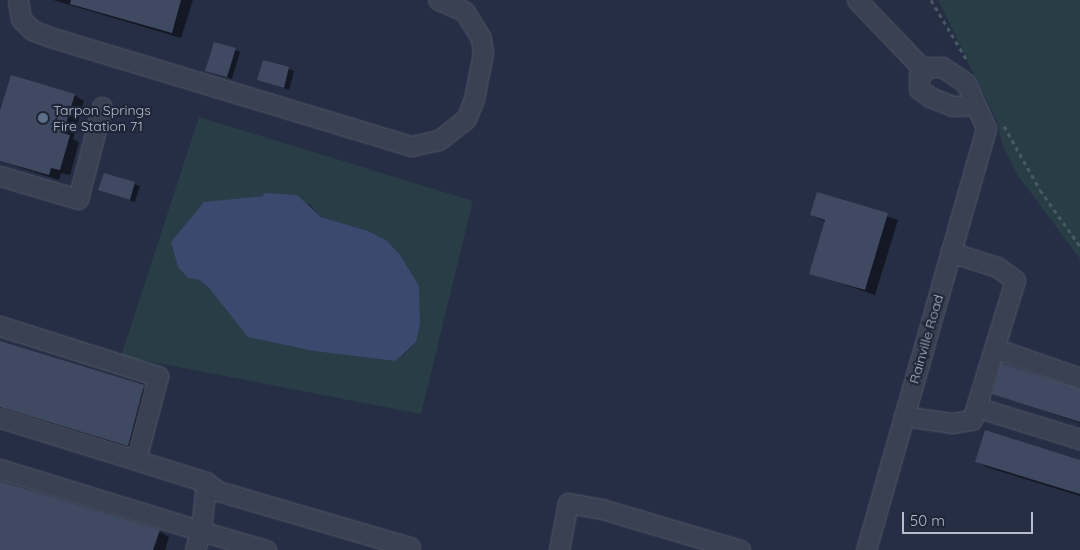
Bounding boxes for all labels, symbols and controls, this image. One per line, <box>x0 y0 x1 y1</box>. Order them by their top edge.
place label: Tarpon Springs Fire Station 71 <box>53 102 151 134</box>
marker: Tarpon Springs Fire Station 71 <box>37 112 49 124</box>
street label: Rainville Road <box>905 292 947 386</box>
scale bar <box>905 502 1036 534</box>
text: 50 m <box>910 511 945 530</box>

